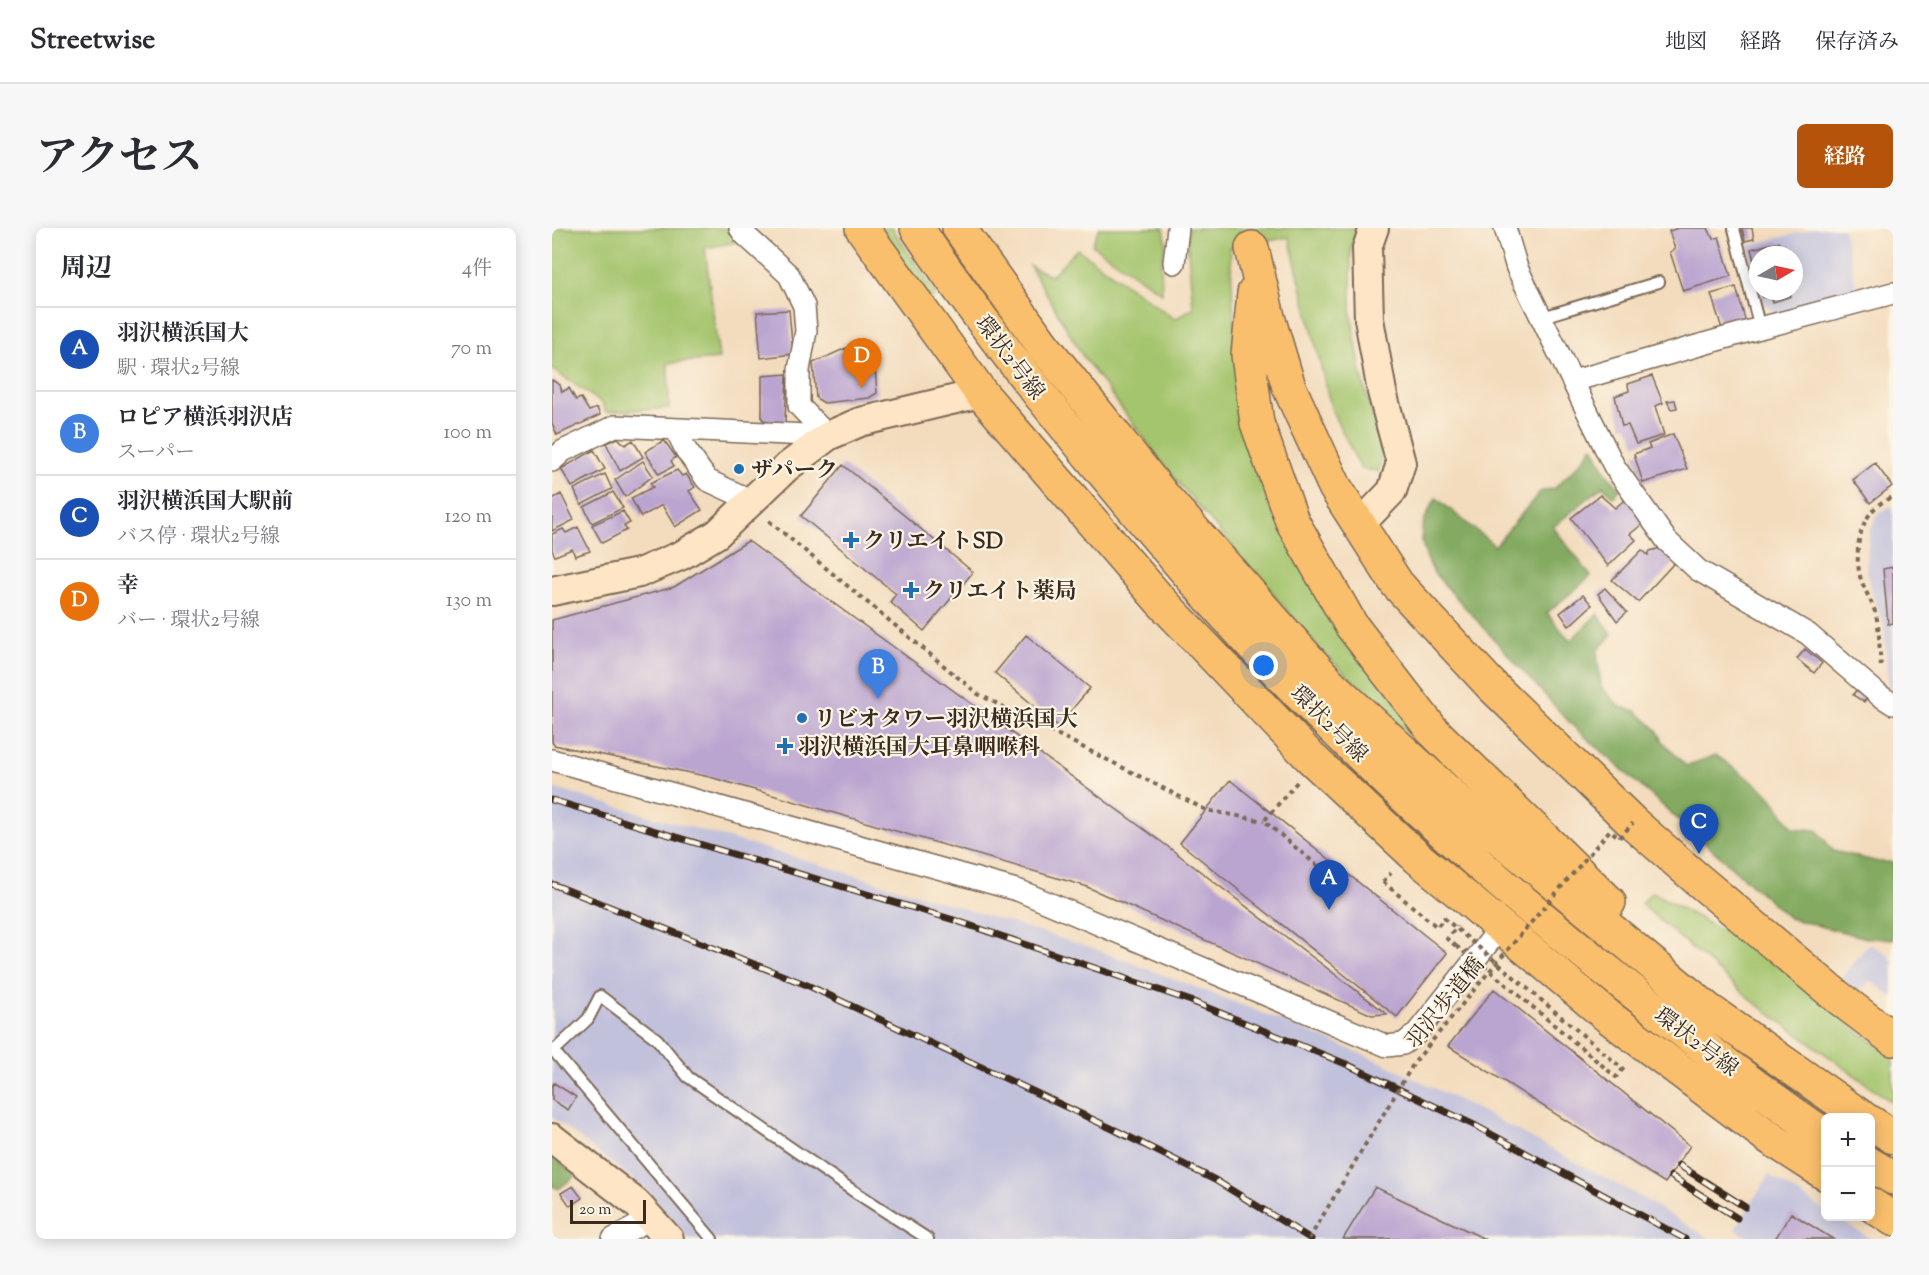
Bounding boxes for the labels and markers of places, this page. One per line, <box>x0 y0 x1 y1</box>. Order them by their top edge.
pin: D <box>842 338 882 388</box>
place label: ザパーク <box>751 456 838 488</box>
marker: ザパーク <box>732 462 746 476</box>
place label: クリエイトSD <box>863 527 1003 559</box>
marker: クリエイトSD <box>844 533 858 547</box>
place label: クリエイト薬局 <box>923 577 1077 609</box>
marker: クリエイト薬局 <box>904 583 918 597</box>
pin: B <box>858 650 898 699</box>
place label: リビオタワー羽沢横浜国大 <box>814 705 1078 737</box>
marker: リビオタワー羽沢横浜国大 <box>795 711 809 725</box>
place label: 羽沢横浜国大耳鼻咽喉科 <box>798 733 1040 765</box>
marker: 羽沢横浜国大耳鼻咽喉科 <box>776 737 794 755</box>
pin: C <box>1680 804 1718 854</box>
pin: A <box>1310 860 1348 910</box>

